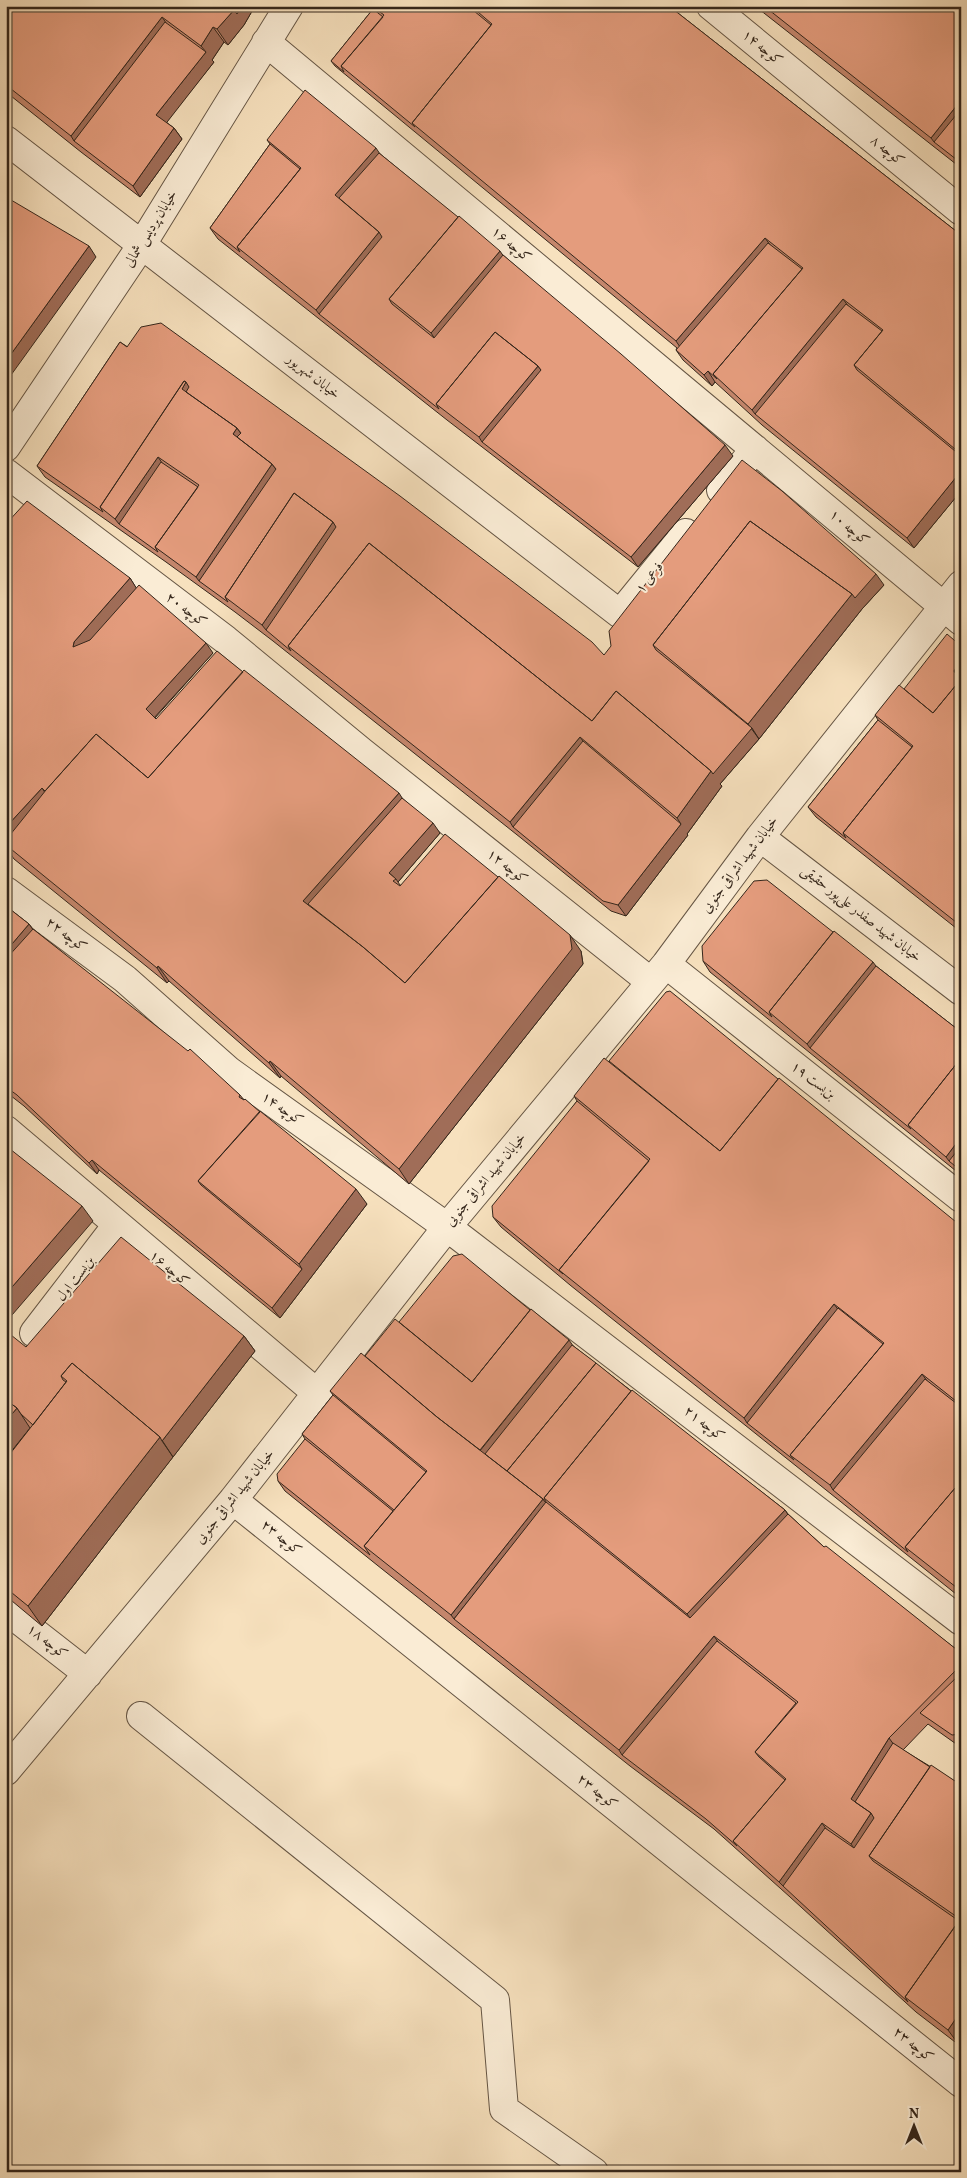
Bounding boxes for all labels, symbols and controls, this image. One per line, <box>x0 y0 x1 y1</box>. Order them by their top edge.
street label: کوچه ۱۴ <box>738 26 786 70</box>
street label: کوچه ۸ <box>866 131 908 171</box>
street label: خیابان پردیس شمالی <box>120 187 182 271</box>
street label: کوچه ۱۶ <box>487 223 535 267</box>
street label: خیابان شهریور <box>281 349 344 404</box>
street label: کوچه ۱۰ <box>825 506 873 550</box>
street label: فرعی ۱ <box>632 558 668 598</box>
street label: کوچه ۲۰ <box>161 588 211 632</box>
street label: خیابان شهید اشراقی جنوبی <box>697 813 783 917</box>
street label: کوچه ۱۲ <box>483 845 531 889</box>
street label: خیابان شهید صفدر علی‌پور حقیقی <box>797 861 925 967</box>
street label: کوچه ۲۲ <box>41 913 91 957</box>
street label: بن‌بست ۱۹ <box>787 1058 840 1105</box>
street label: کوچه ۱۴ <box>257 1088 307 1130</box>
street label: خیابان شهید اشراقی جنوبی <box>441 1129 531 1231</box>
street label: کوچه ۱۶ <box>145 1247 193 1291</box>
street label: بن‌بست اول <box>52 1252 100 1306</box>
street label: کوچه ۲۱ <box>680 1402 728 1446</box>
street label: خیابان شهید اشراقی جنوبی <box>191 1446 279 1548</box>
street label: کوچه ۲۳ <box>257 1516 305 1560</box>
street label: کوچه ۱۸ <box>23 1620 71 1664</box>
street label: کوچه ۲۳ <box>573 1770 621 1814</box>
street label: کوچه ۲۳ <box>889 2023 937 2067</box>
north arrow <box>890 2100 940 2150</box>
text: N <box>909 2105 919 2124</box>

